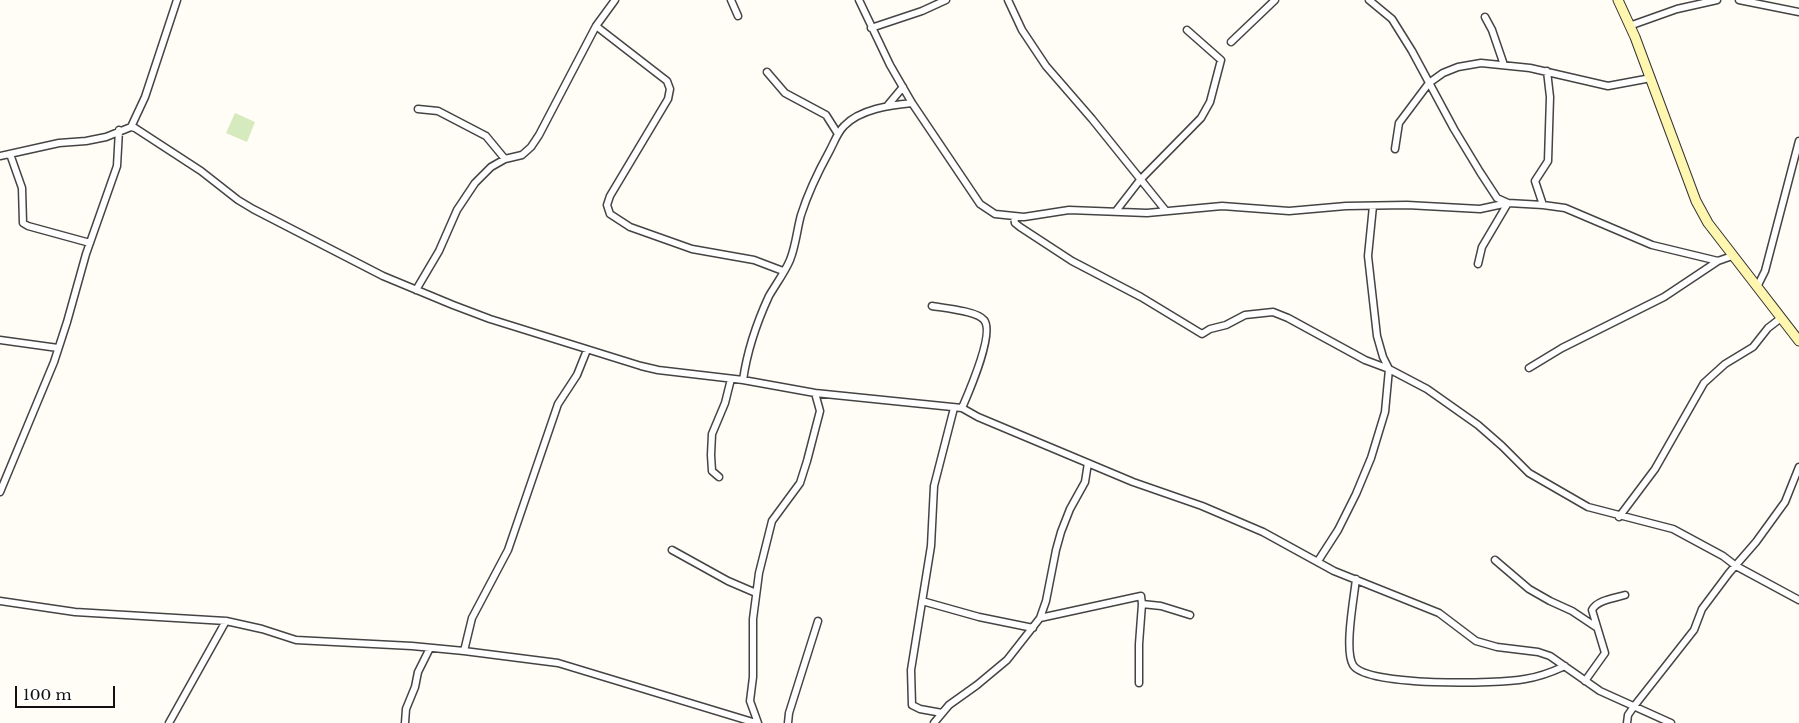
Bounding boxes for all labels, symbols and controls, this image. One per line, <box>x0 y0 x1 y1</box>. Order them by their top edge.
scale bar <box>18 676 118 708</box>
text: 100 m <box>23 685 72 704</box>

